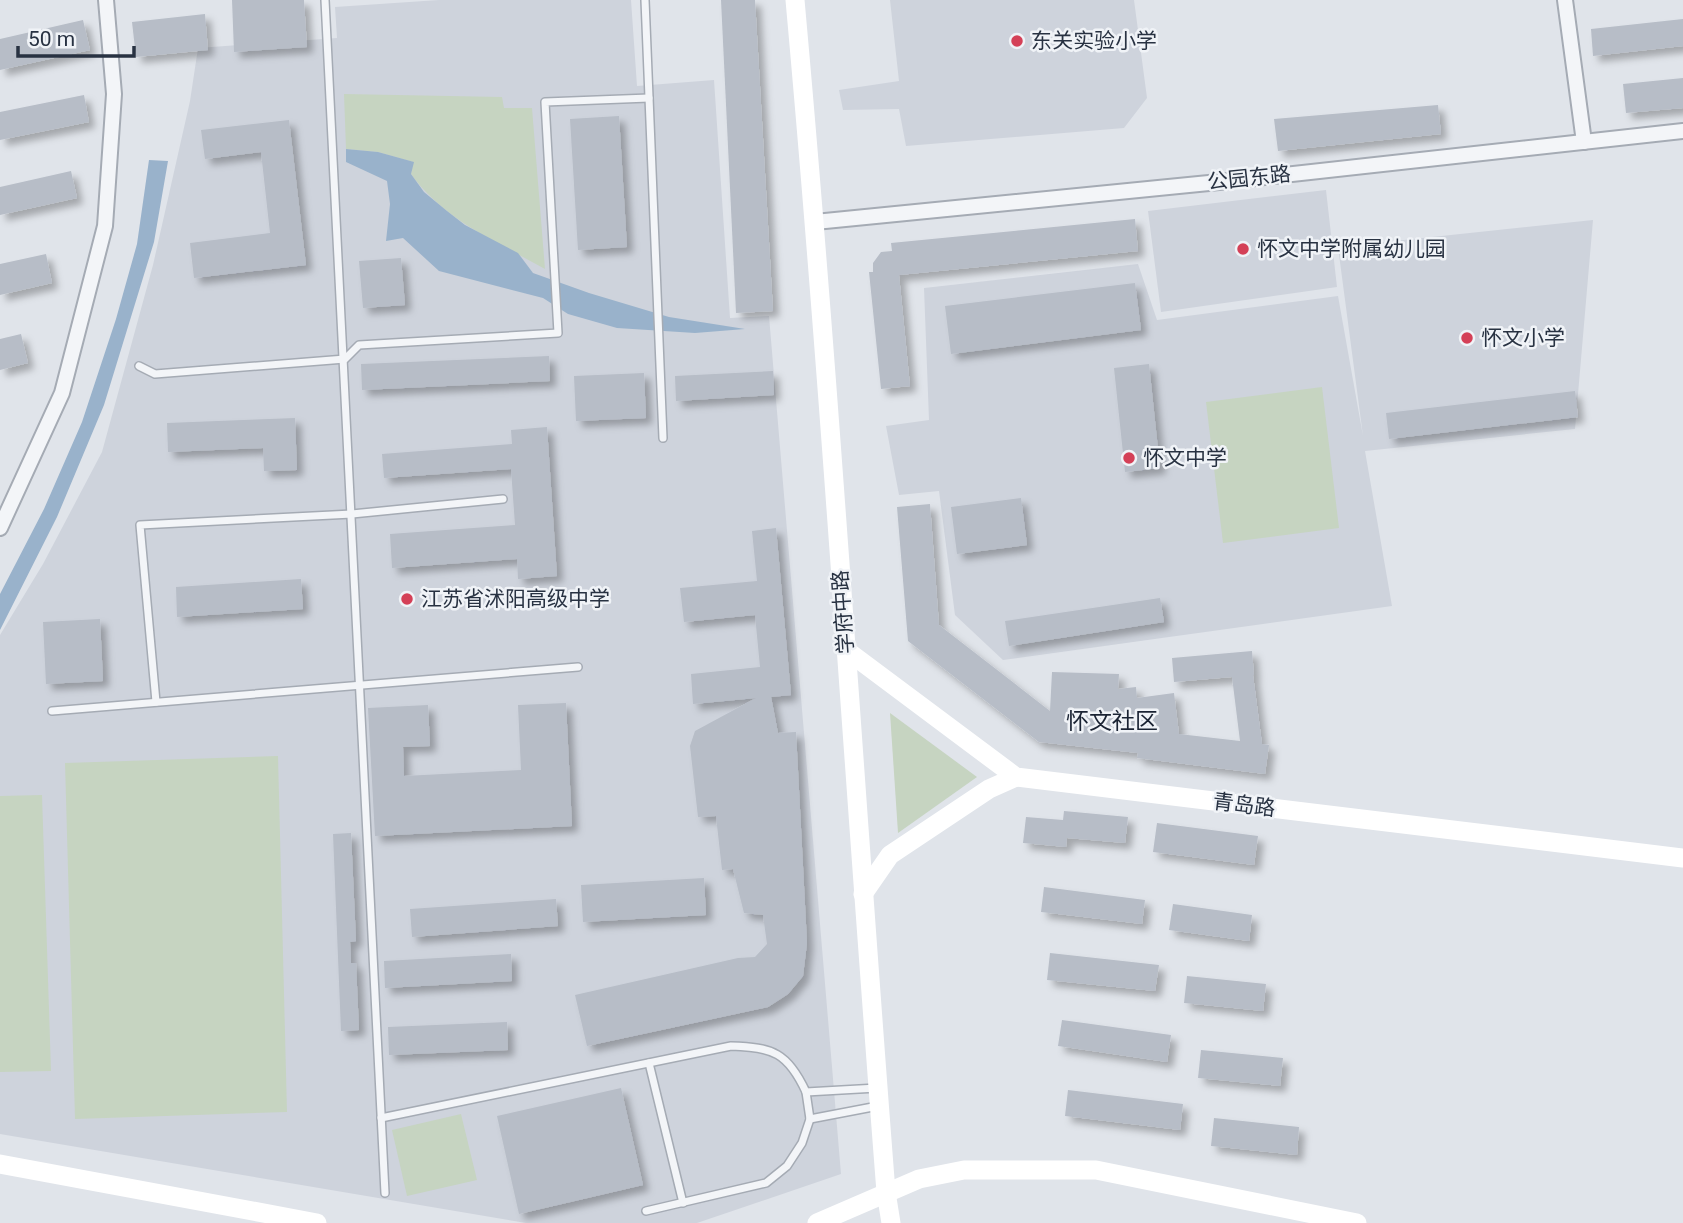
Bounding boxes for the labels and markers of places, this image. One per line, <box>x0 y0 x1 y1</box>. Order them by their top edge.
place label: 东关实验小学 <box>1031 29 1157 53</box>
marker: 东关实验小学 <box>1009 33 1025 49</box>
place label: 怀文中学附属幼儿园 <box>1257 237 1446 261</box>
marker: 怀文中学附属幼儿园 <box>1235 241 1251 257</box>
place label: 怀文小学 <box>1481 326 1565 350</box>
marker: 怀文小学 <box>1459 330 1475 346</box>
place label: 怀文中学 <box>1143 446 1227 470</box>
marker: 怀文中学 <box>1121 450 1137 466</box>
place label: 江苏省沭阳高级中学 <box>421 587 610 611</box>
marker: 江苏省沭阳高级中学 <box>399 591 415 607</box>

